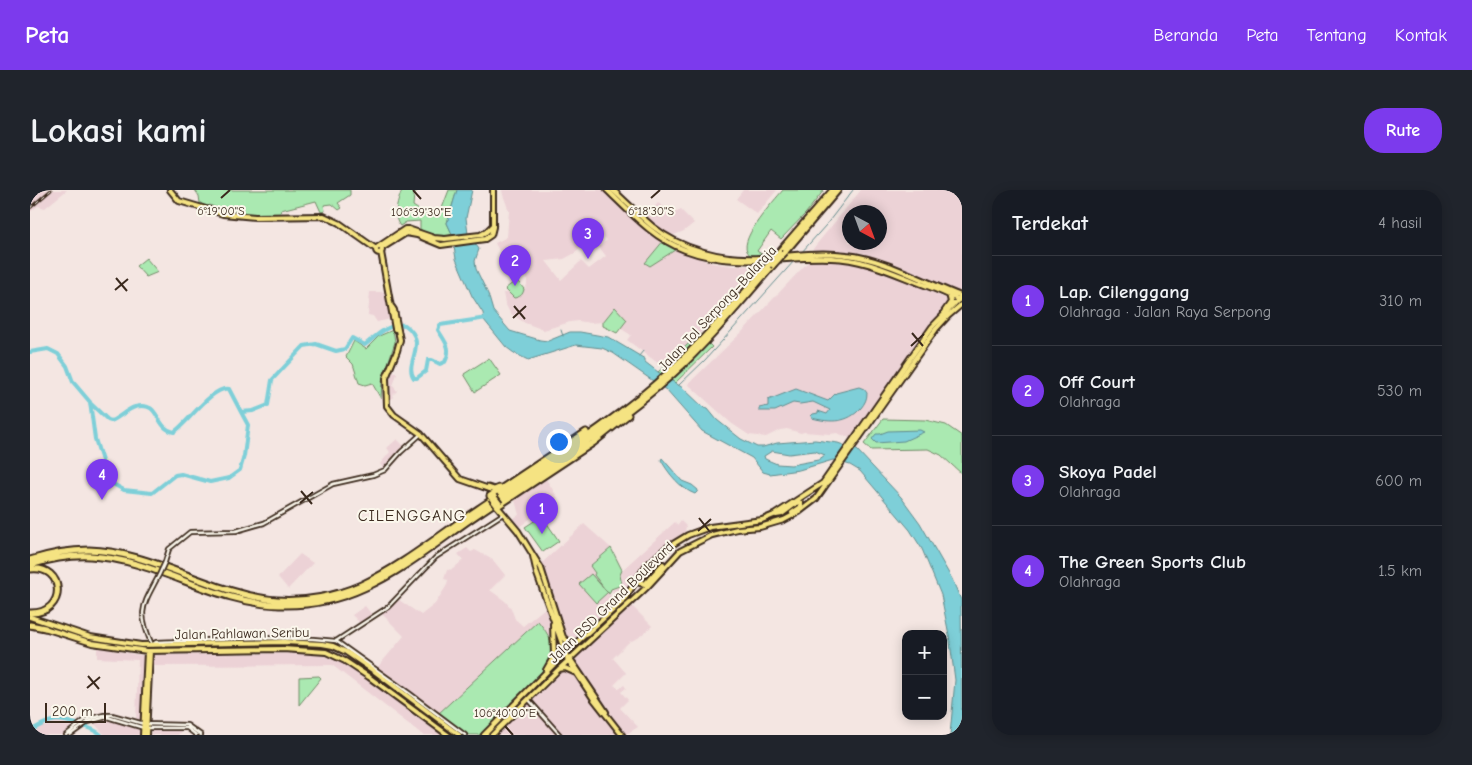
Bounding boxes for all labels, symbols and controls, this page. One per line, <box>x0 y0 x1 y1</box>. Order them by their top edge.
text: Peta <box>25 21 70 49</box>
text: Beranda <box>1153 25 1218 46</box>
text: Peta <box>1246 25 1278 46</box>
text: Tentang <box>1306 25 1367 46</box>
text: Kontak <box>1395 25 1447 46</box>
button: Rute <box>1364 108 1442 153</box>
text: Lokasi kami <box>30 110 207 151</box>
text: 6°19'00"S <box>197 204 245 218</box>
text: 6°18'30"S <box>628 204 674 218</box>
text: 106°39'30"E <box>391 205 451 219</box>
north arrow <box>842 205 887 250</box>
text: Terdekat <box>1012 211 1088 235</box>
text: 4 hasil <box>1378 214 1422 232</box>
pin: 3 <box>572 218 604 259</box>
street label: Jalan Tol Serpong–Balaraja <box>655 242 780 375</box>
pin: 2 <box>499 245 531 286</box>
text: Lap. Cilenggang <box>1059 281 1190 303</box>
text: 1 <box>1025 292 1031 310</box>
text: 310 m <box>1379 292 1422 310</box>
text: Olahraga · Jalan Raya Serpong <box>1059 303 1271 321</box>
text: Off Court <box>1059 371 1135 393</box>
text: 2 <box>1024 382 1032 400</box>
text: 530 m <box>1377 382 1422 400</box>
text: Olahraga <box>1059 393 1121 411</box>
your location <box>546 429 572 455</box>
pin: 4 <box>86 459 118 500</box>
text: Skoya Padel <box>1059 461 1157 483</box>
text: 3 <box>1024 472 1032 490</box>
text: 600 m <box>1375 472 1422 490</box>
text: Olahraga <box>1059 483 1121 501</box>
pin: 1 <box>526 493 558 534</box>
district label: CILENGGANG <box>358 507 466 525</box>
street label: Jalan BSD Grand Boulevard <box>545 538 677 667</box>
text: The Green Sports Club <box>1059 551 1246 573</box>
text: 4 <box>1024 562 1032 580</box>
text: 1.5 km <box>1378 562 1422 580</box>
text: Olahraga <box>1059 573 1121 591</box>
street label: Jalan Pahlawan Seribu <box>175 624 309 643</box>
map controls <box>902 630 947 720</box>
button: + <box>902 630 947 675</box>
button: − <box>902 675 947 720</box>
scale bar <box>45 700 106 723</box>
text: 200 m <box>52 703 93 720</box>
text: 106°40'00"E <box>474 706 536 720</box>

